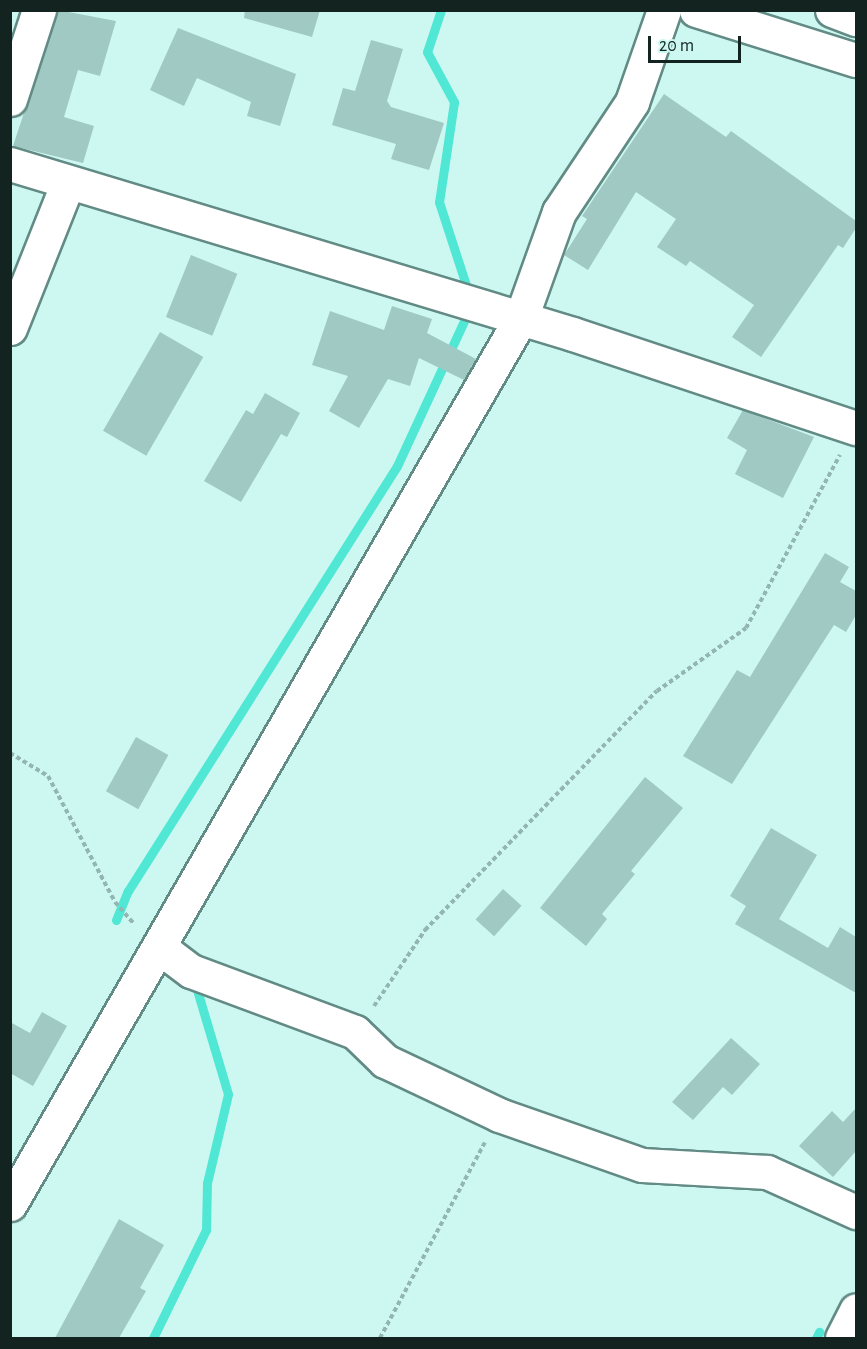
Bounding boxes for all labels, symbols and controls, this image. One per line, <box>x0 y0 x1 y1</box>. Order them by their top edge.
scale bar <box>651 24 744 62</box>
text: 20 m <box>659 37 694 55</box>

